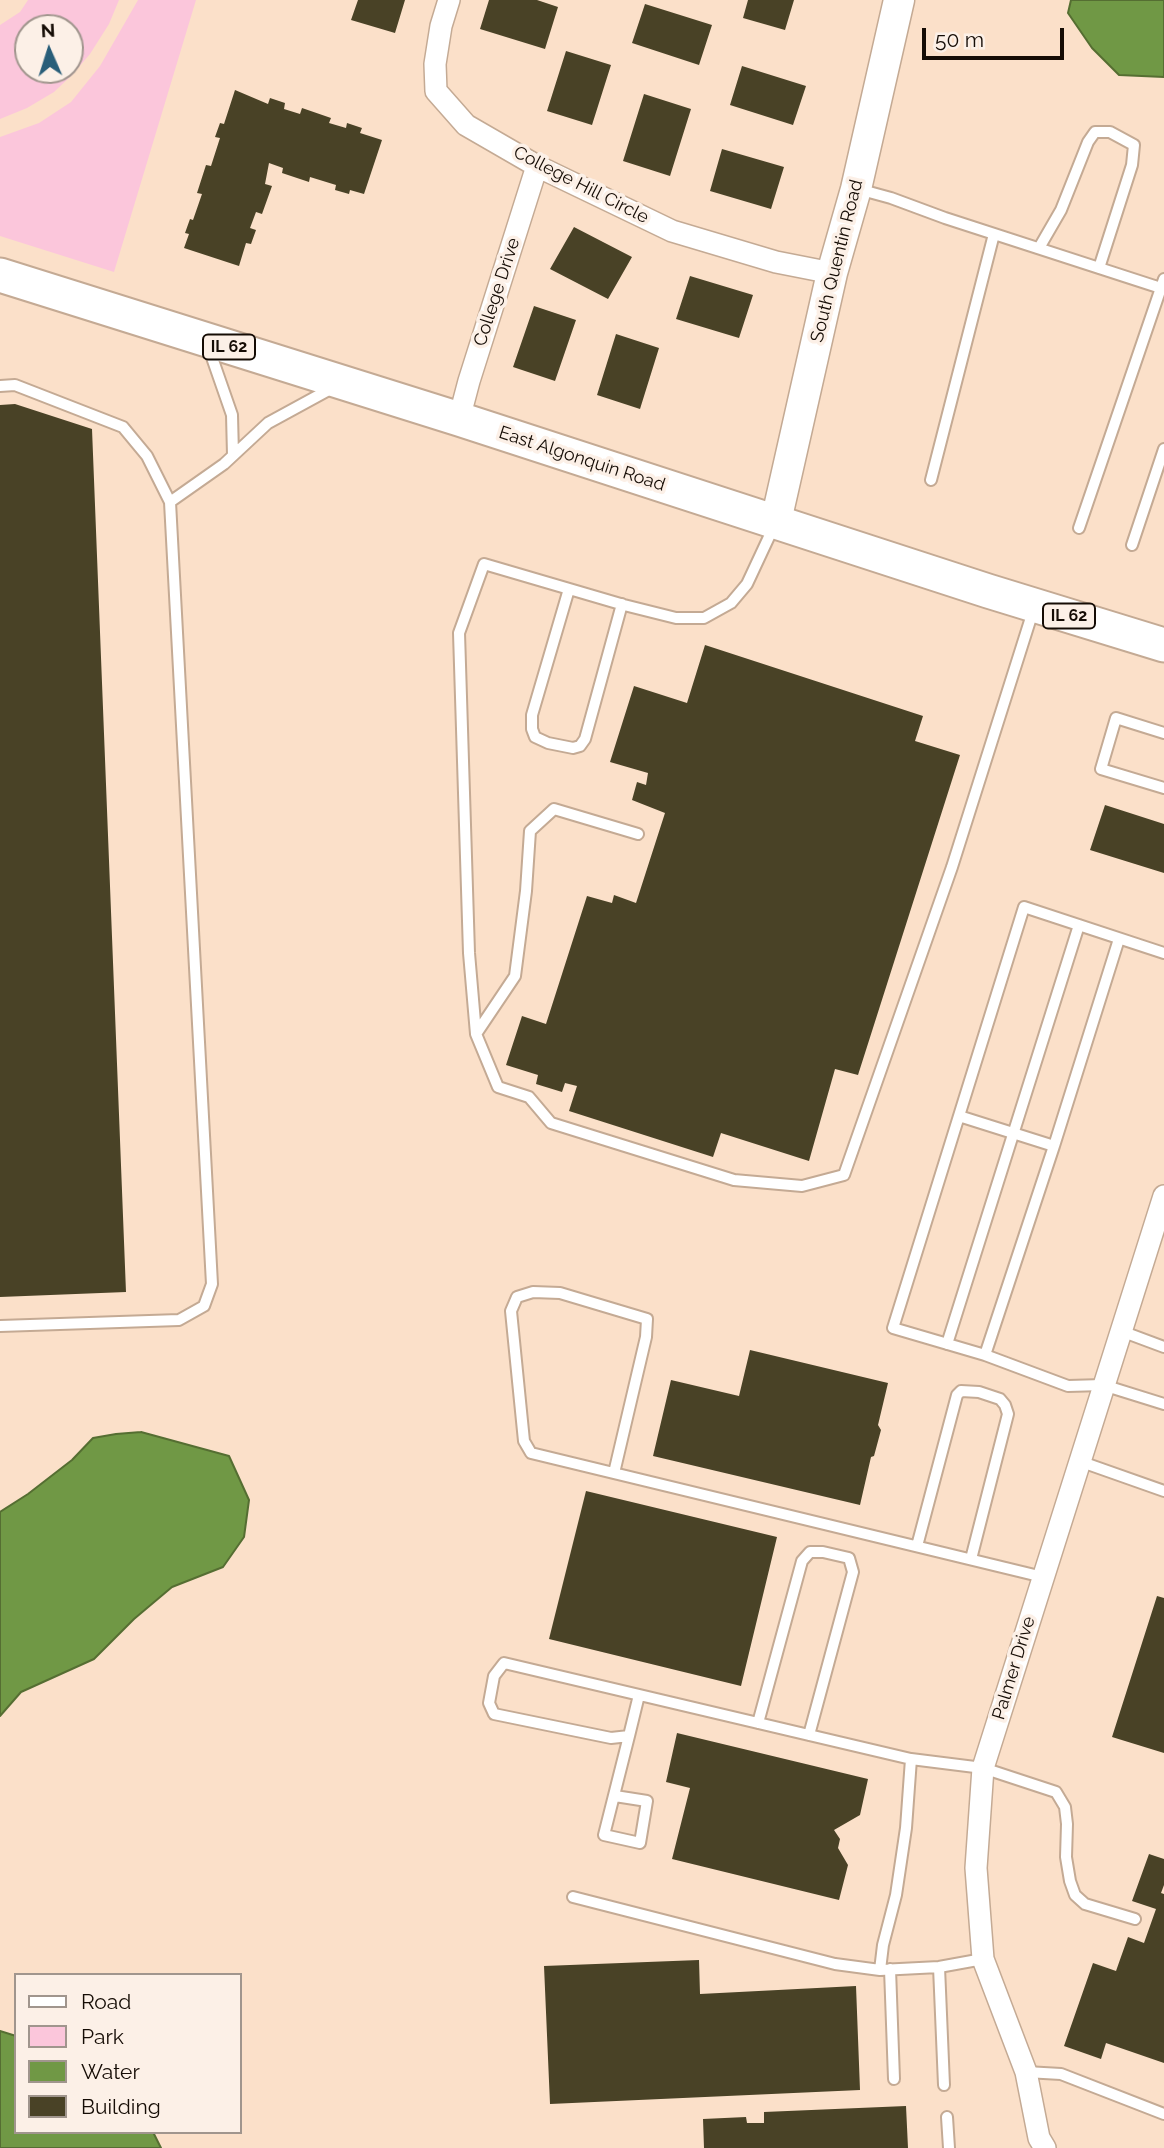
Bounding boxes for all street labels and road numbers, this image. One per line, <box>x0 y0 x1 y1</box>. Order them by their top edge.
street label: College Hill Circle <box>510 142 652 228</box>
street label: South Quentin Road <box>806 177 868 345</box>
street label: College Drive <box>469 235 525 349</box>
road number: IL 62 <box>203 334 255 360</box>
street label: East Algonquin Road <box>496 422 668 496</box>
road number: IL 62 <box>1043 604 1095 628</box>
street label: Palmer Drive <box>988 1614 1040 1722</box>

